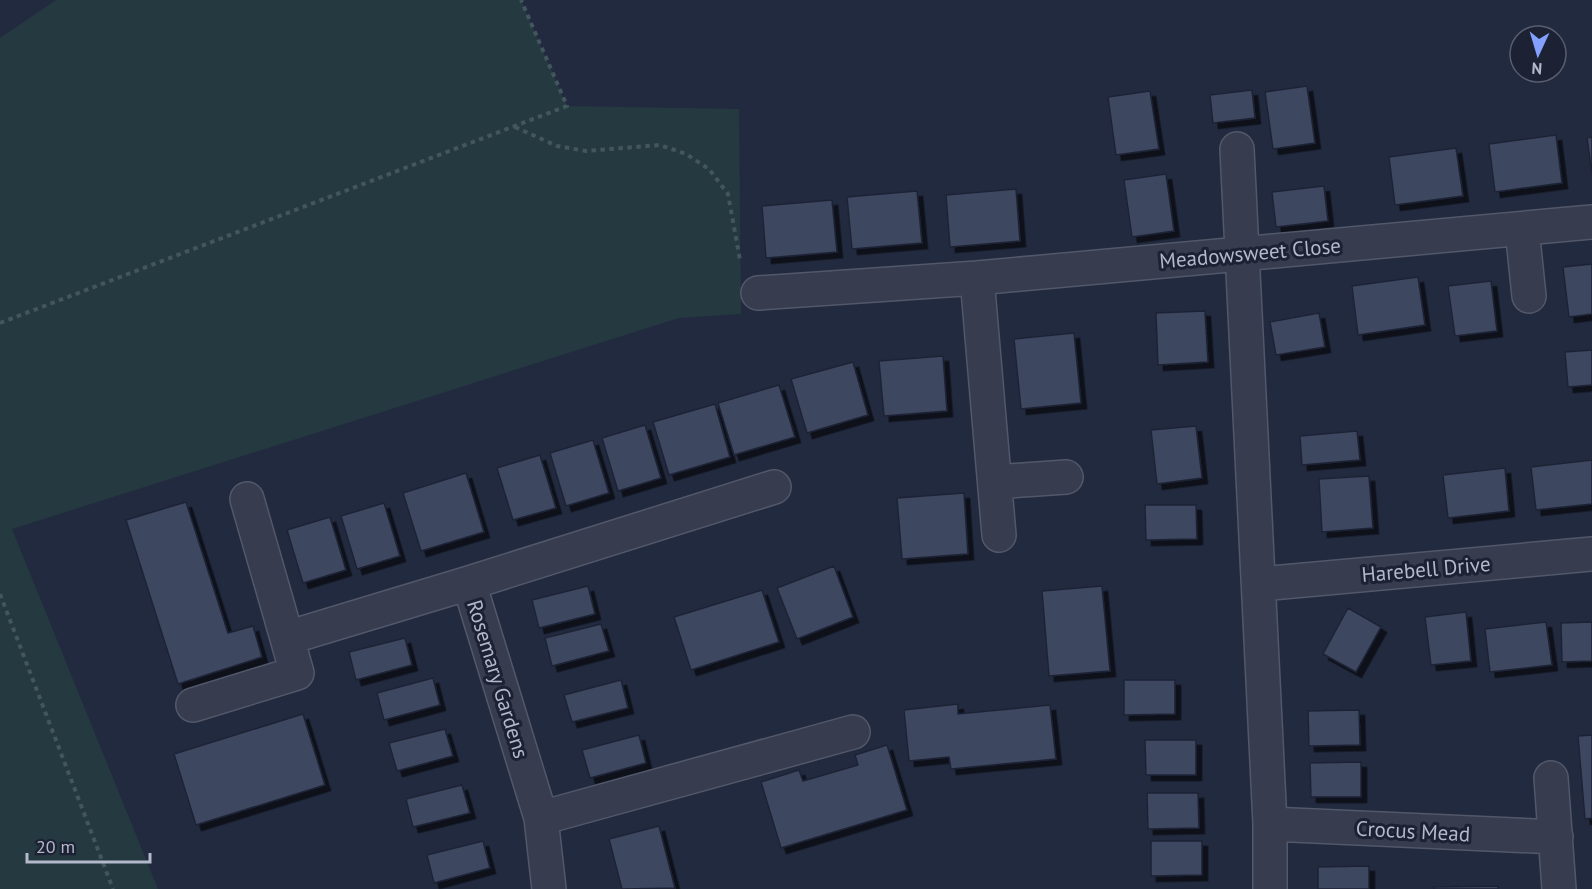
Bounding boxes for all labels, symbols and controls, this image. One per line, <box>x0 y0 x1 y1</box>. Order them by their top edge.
north arrow <box>1508 24 1568 84</box>
text: N <box>1531 59 1543 79</box>
street label: Meadowsweet Close <box>1158 232 1342 274</box>
street label: Harebell Drive <box>1360 550 1492 588</box>
street label: Rosemary Gardens <box>461 597 535 761</box>
street label: Crocus Mead <box>1355 815 1471 847</box>
scale bar <box>27 826 150 864</box>
text: 20 m <box>36 835 75 858</box>

